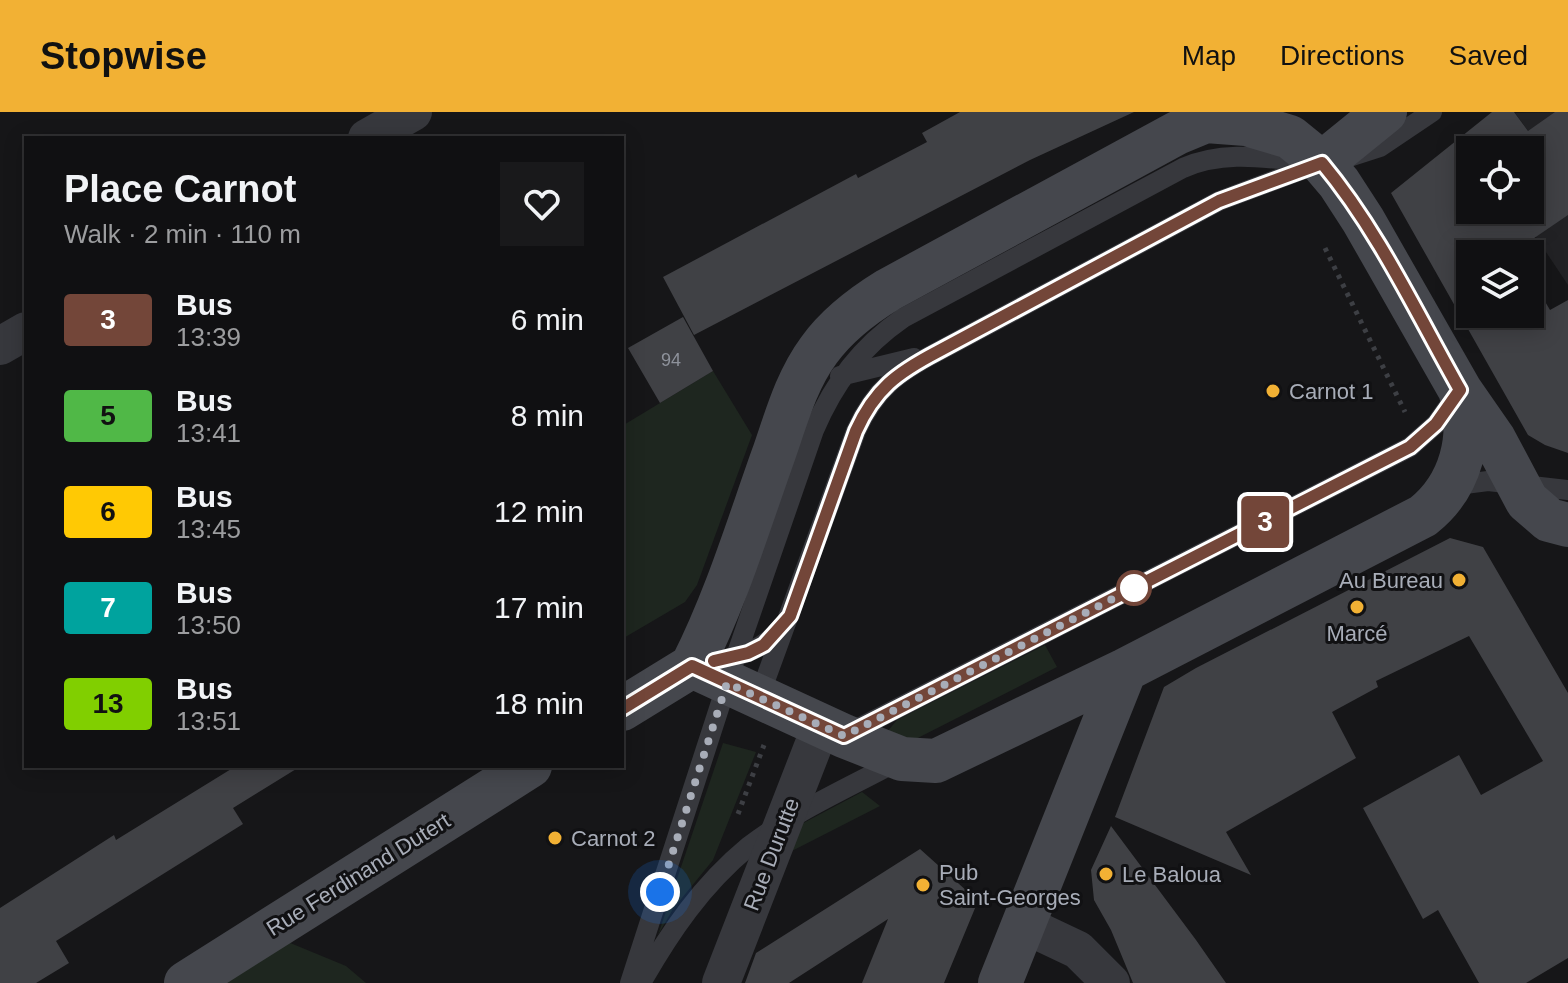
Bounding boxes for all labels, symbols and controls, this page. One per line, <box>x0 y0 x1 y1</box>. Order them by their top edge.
text: Stopwise <box>40 35 207 77</box>
text: Map <box>1182 40 1236 71</box>
text: Directions <box>1280 40 1405 71</box>
text: Saved <box>1449 40 1528 71</box>
map controls <box>1456 136 1544 328</box>
button: locate <box>1456 136 1544 224</box>
button: heart <box>500 162 584 246</box>
text: Place Carnot <box>64 168 296 210</box>
text: Walk · 2 min · 110 m <box>64 219 301 249</box>
button: layers <box>1456 240 1544 328</box>
text: Bus <box>176 288 233 321</box>
text: 6 min <box>511 303 584 336</box>
text: 3 <box>100 304 116 335</box>
text: 13:39 <box>176 322 241 352</box>
house number: 94 <box>661 350 681 370</box>
place label: Carnot 1 <box>1289 379 1373 404</box>
marker: Carnot 1 <box>1264 382 1282 400</box>
text: Bus <box>176 384 233 417</box>
text: 8 min <box>511 399 584 432</box>
text: 5 <box>100 400 116 431</box>
text: 13:41 <box>176 418 241 448</box>
text: Bus <box>176 480 233 513</box>
text: 12 min <box>494 495 584 528</box>
text: 6 <box>100 496 116 527</box>
line badge: 3 <box>1239 496 1291 548</box>
text: 3 <box>1257 506 1273 537</box>
text: 13:45 <box>176 514 241 544</box>
place label: Au Bureau <box>1339 568 1443 593</box>
unlabelled marker <box>1117 571 1151 605</box>
marker: Au Bureau <box>1450 571 1468 589</box>
text: Bus <box>176 576 233 609</box>
text: 17 min <box>494 591 584 624</box>
text: 7 <box>100 592 116 623</box>
marker: Marcé <box>1348 598 1366 616</box>
text: 13:50 <box>176 610 241 640</box>
place label: Marcé <box>1326 621 1388 646</box>
text: Bus <box>176 672 233 705</box>
text: 18 min <box>494 687 584 720</box>
text: 13 <box>92 688 124 719</box>
text: 13:51 <box>176 706 241 736</box>
street label: Rue Durutte <box>739 794 804 914</box>
street label: Rue Ferdinand Dutert <box>262 808 455 941</box>
place label: Carnot 2 <box>571 826 655 851</box>
marker: Carnot 2 <box>546 829 564 847</box>
place label: Pub Saint-Georges <box>939 860 1081 910</box>
place label: Le Baloua <box>1122 862 1222 887</box>
marker: Le Baloua <box>1097 865 1115 883</box>
your location <box>640 872 680 912</box>
marker: Pub Saint-Georges <box>914 876 932 894</box>

